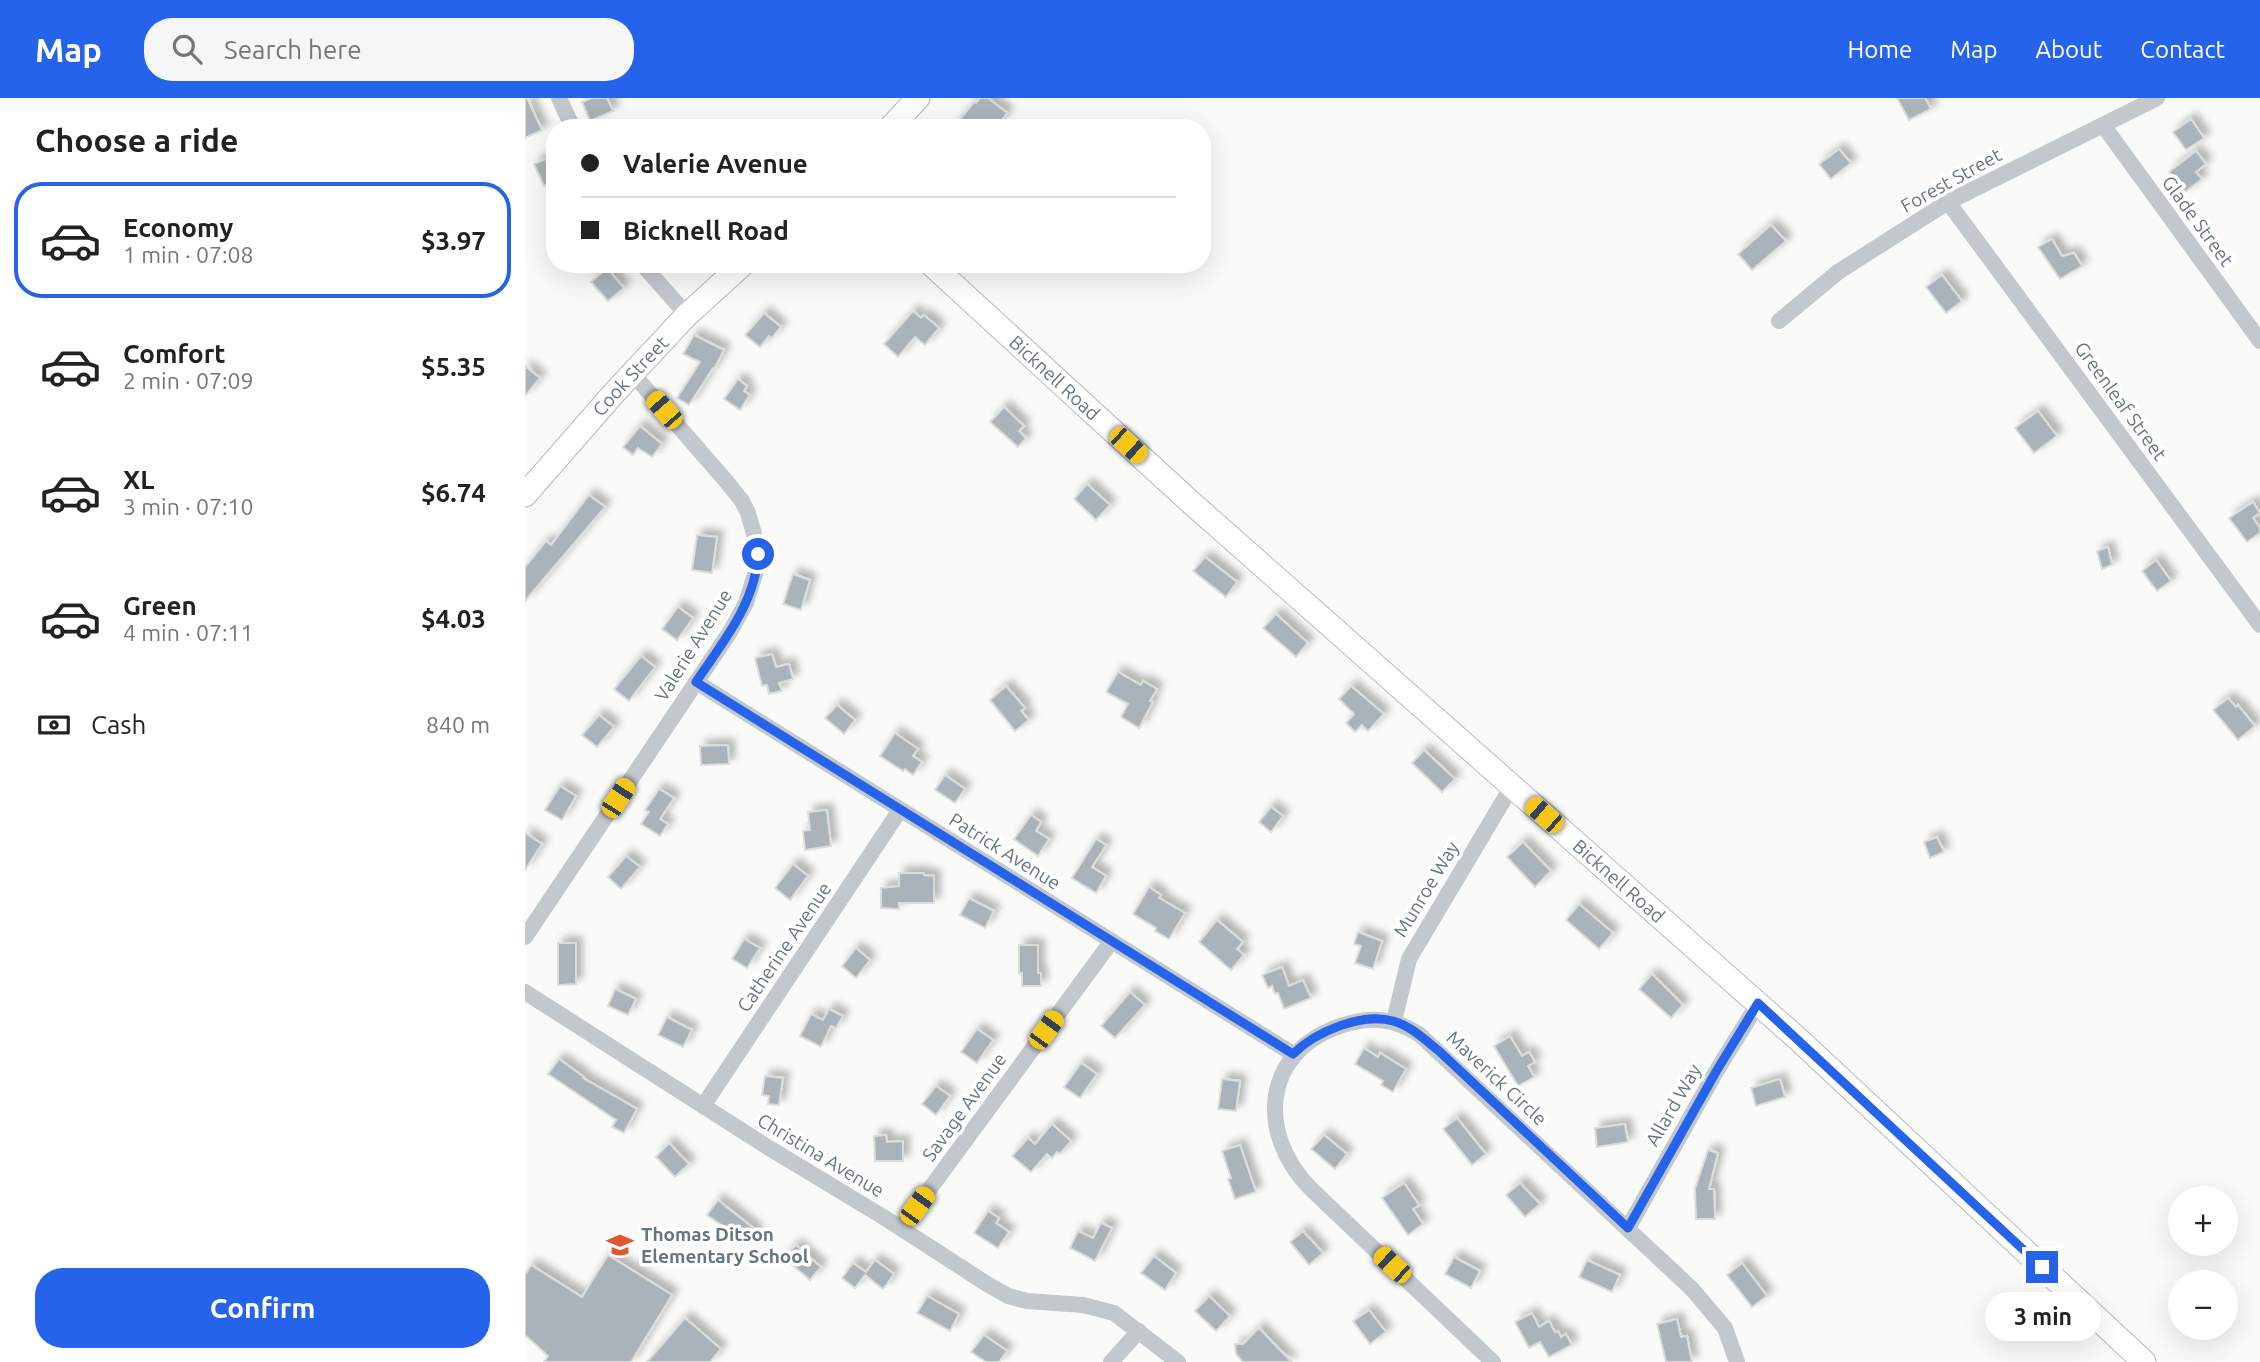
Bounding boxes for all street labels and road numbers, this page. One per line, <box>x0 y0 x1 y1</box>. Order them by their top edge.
street label: Forest Street <box>1897 143 2006 217</box>
street label: Glade Street <box>2158 171 2238 271</box>
street label: Cook Street <box>588 331 673 420</box>
street label: Bicknell Road <box>1005 331 1104 424</box>
street label: Greenleaf Street <box>2071 337 2172 465</box>
street label: Valerie Avenue <box>650 585 736 705</box>
street label: Patrick Avenue <box>945 808 1065 894</box>
street label: Bicknell Road <box>1569 835 1669 927</box>
street label: Munroe Way <box>1389 837 1463 941</box>
street label: Catherine Avenue <box>732 878 836 1016</box>
street label: Maverick Circle <box>1443 1026 1551 1130</box>
street label: Savage Avenue <box>917 1049 1011 1165</box>
street label: Allard Way <box>1641 1060 1705 1150</box>
street label: Christina Avenue <box>754 1109 888 1201</box>

